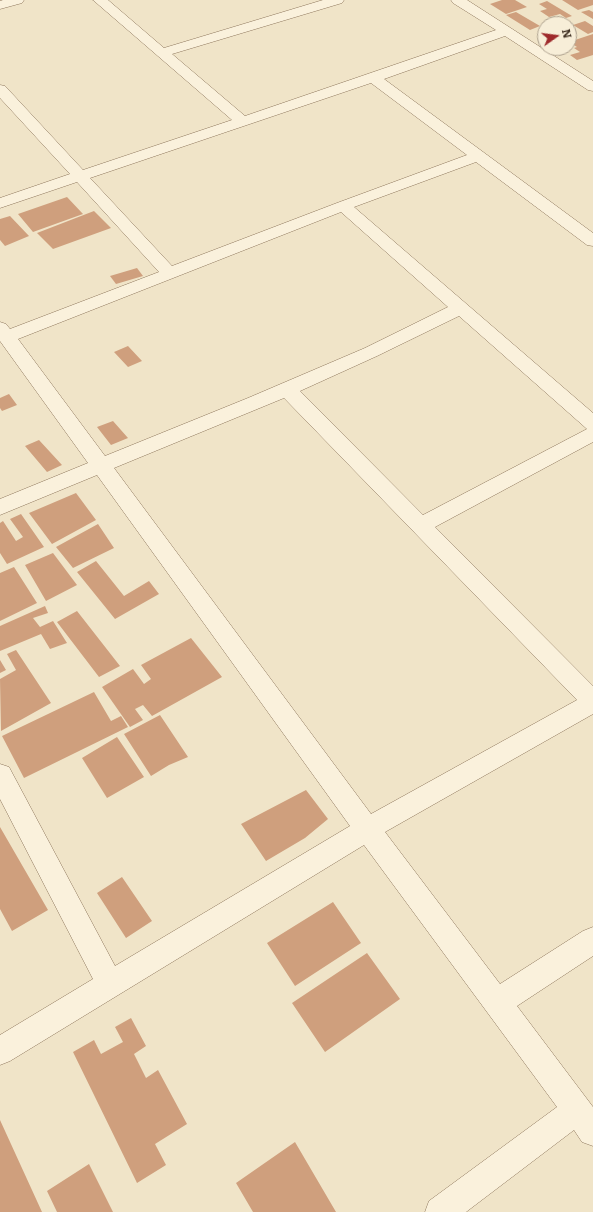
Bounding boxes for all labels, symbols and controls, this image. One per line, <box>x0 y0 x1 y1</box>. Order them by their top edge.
north arrow <box>537 16 577 56</box>
text: N <box>559 27 577 40</box>

